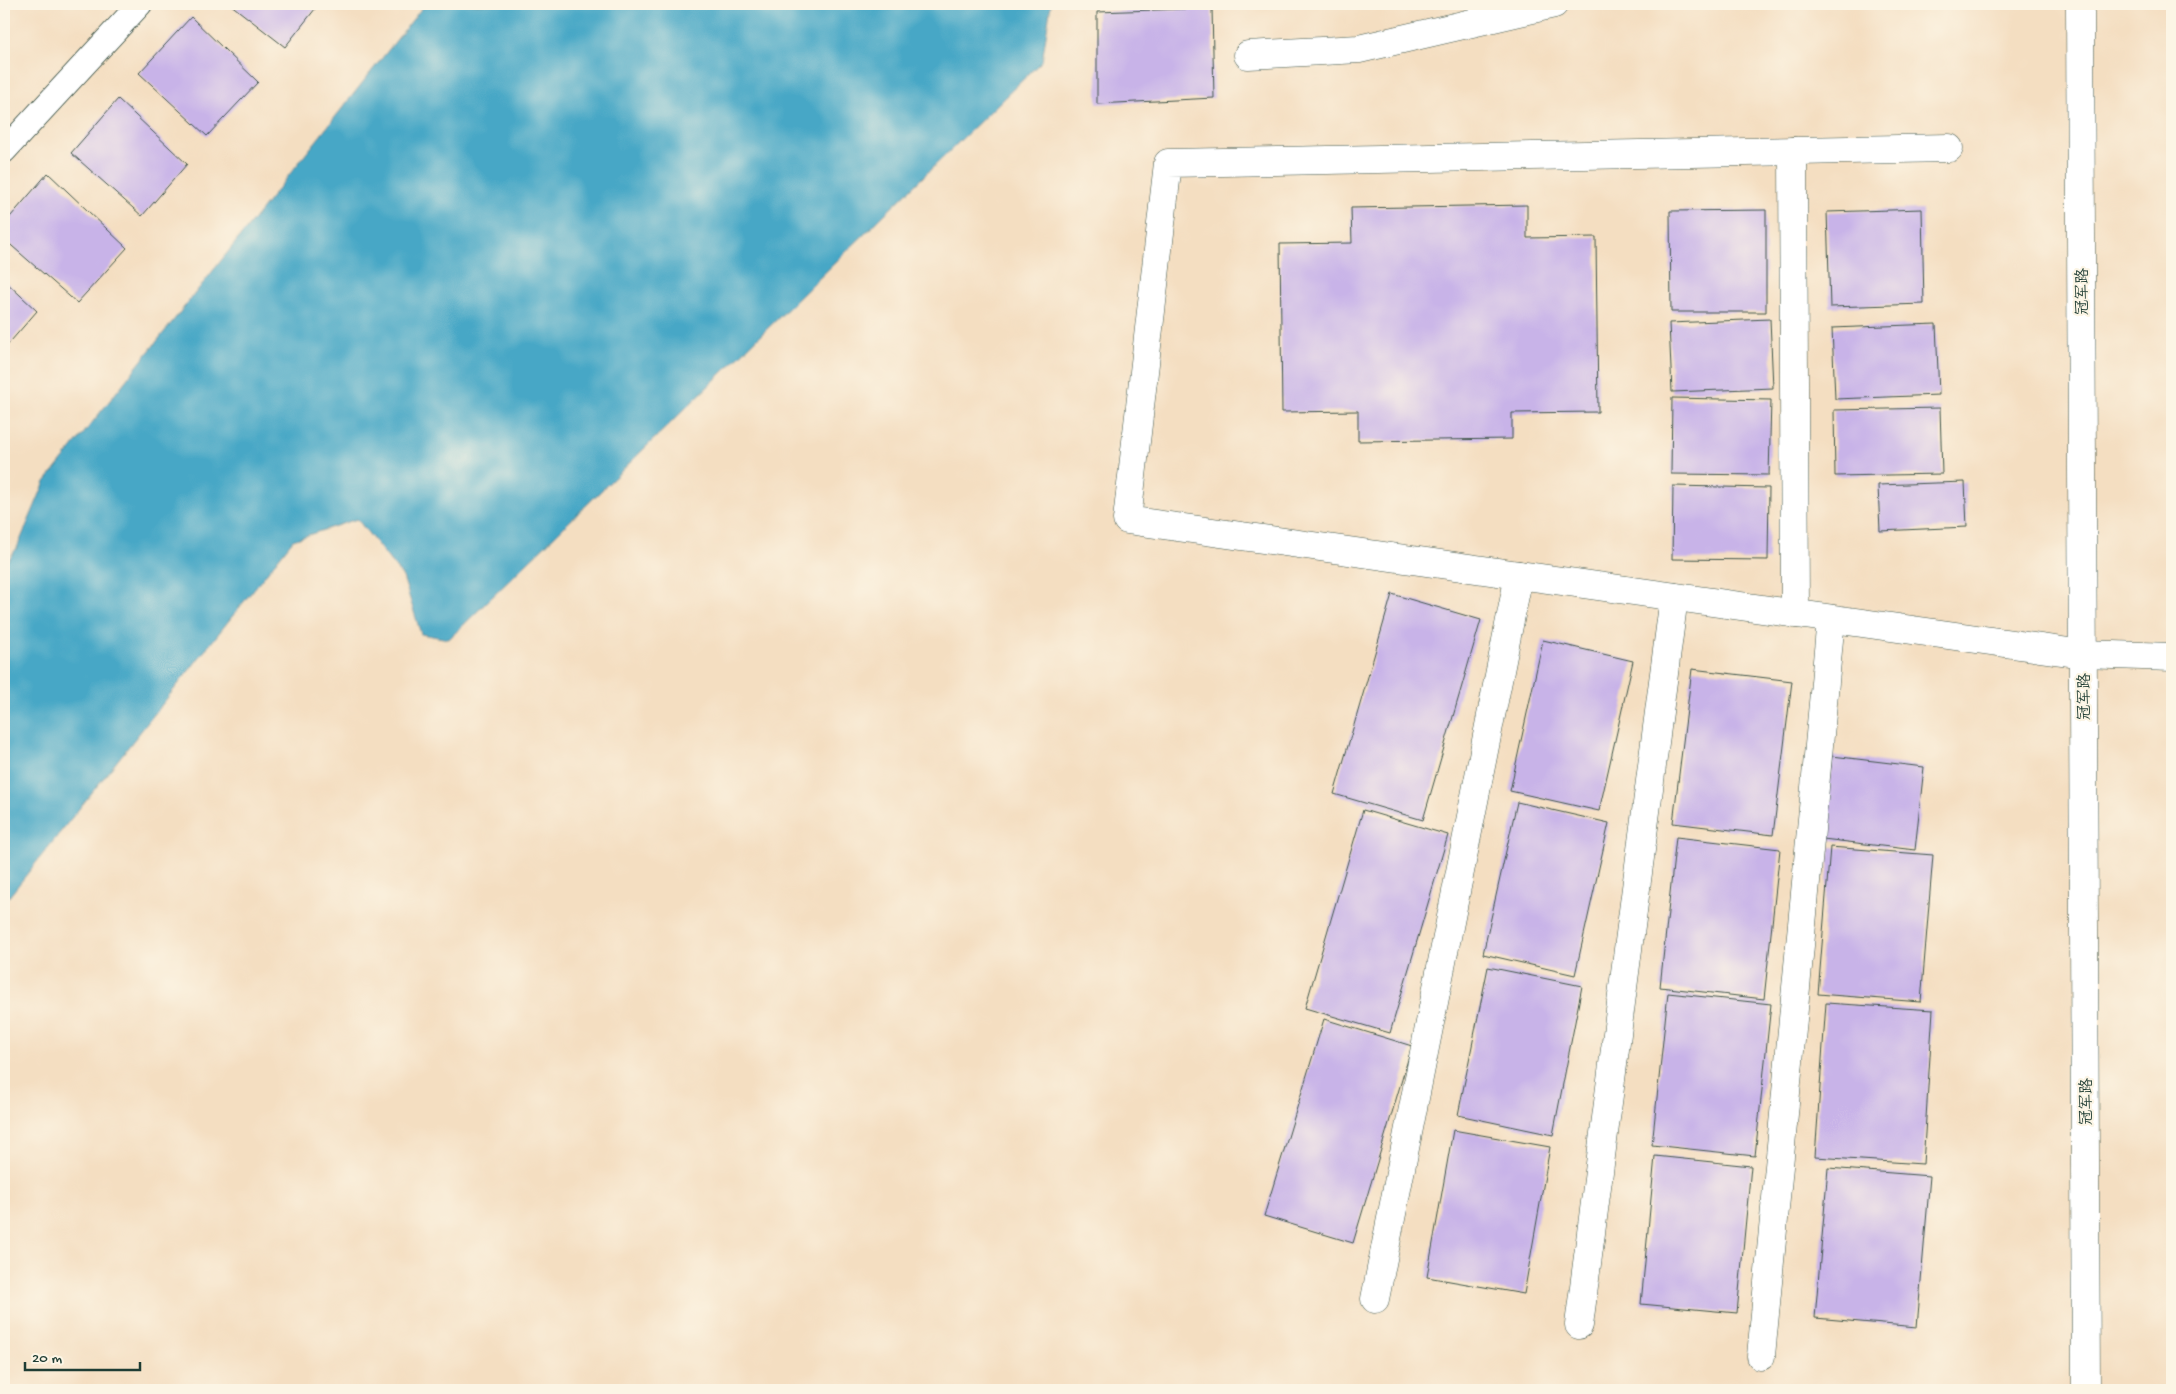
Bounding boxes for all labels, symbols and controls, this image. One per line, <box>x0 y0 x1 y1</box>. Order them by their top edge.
street label: 冠军路 <box>2073 268 2094 316</box>
street label: 冠军路 <box>2075 673 2096 721</box>
street label: 冠军路 <box>2077 1078 2098 1126</box>
scale bar <box>25 1339 140 1371</box>
text: 20 m <box>32 1350 62 1368</box>

